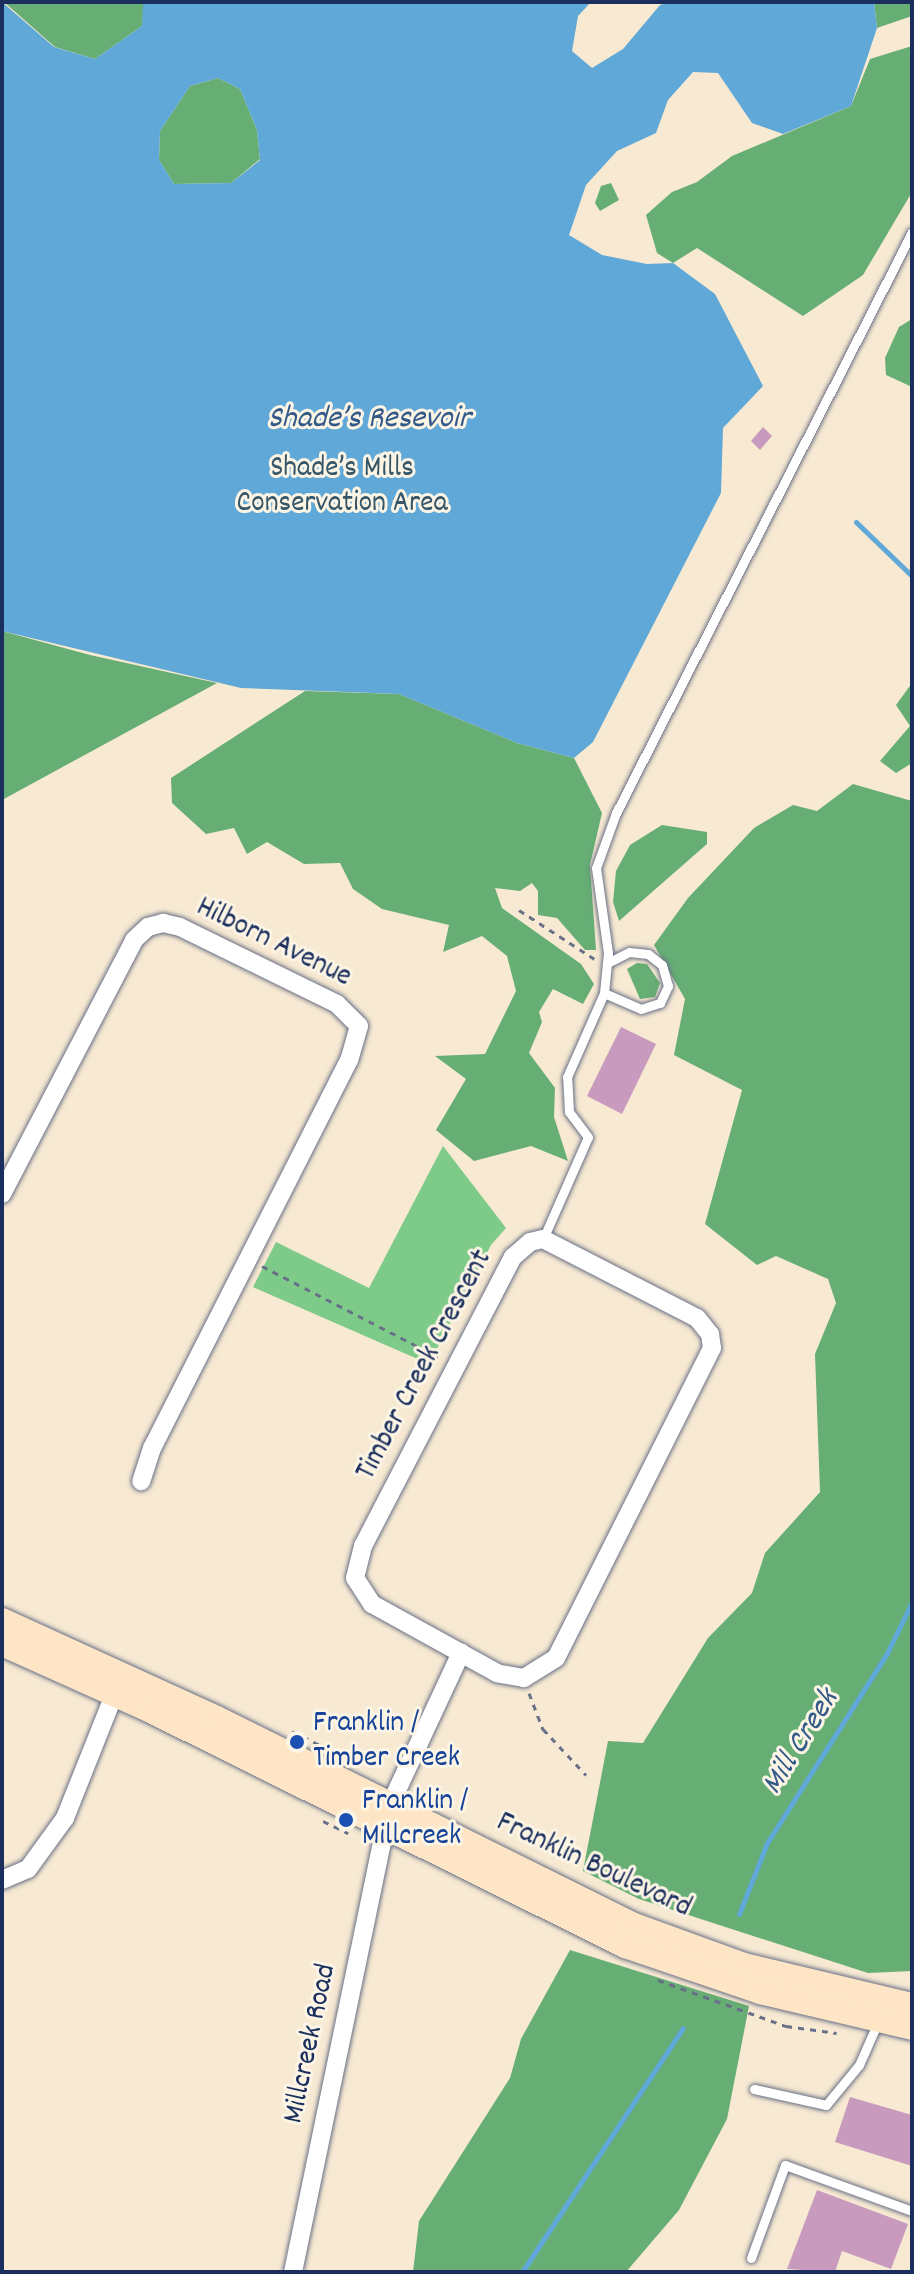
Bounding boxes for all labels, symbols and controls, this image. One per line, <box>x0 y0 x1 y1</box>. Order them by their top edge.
water label: Shade’s Resevoir <box>268 401 470 439</box>
park label: Shade’s Mills Conservation Area <box>237 452 447 522</box>
street label: Hilborn Avenue <box>189 891 357 997</box>
street label: Timber Creek Crescent <box>350 1245 502 1487</box>
water label: Mill Creek <box>755 1684 849 1802</box>
place label: Franklin / Timber Creek <box>313 1707 460 1778</box>
marker: Franklin / Timber Creek <box>288 1733 306 1751</box>
place label: Franklin / Millcreek <box>362 1785 469 1856</box>
street label: Franklin Boulevard <box>490 1806 696 1928</box>
marker: Franklin / Millcreek <box>337 1811 355 1829</box>
street label: Millcreek Road <box>278 1961 346 2127</box>

